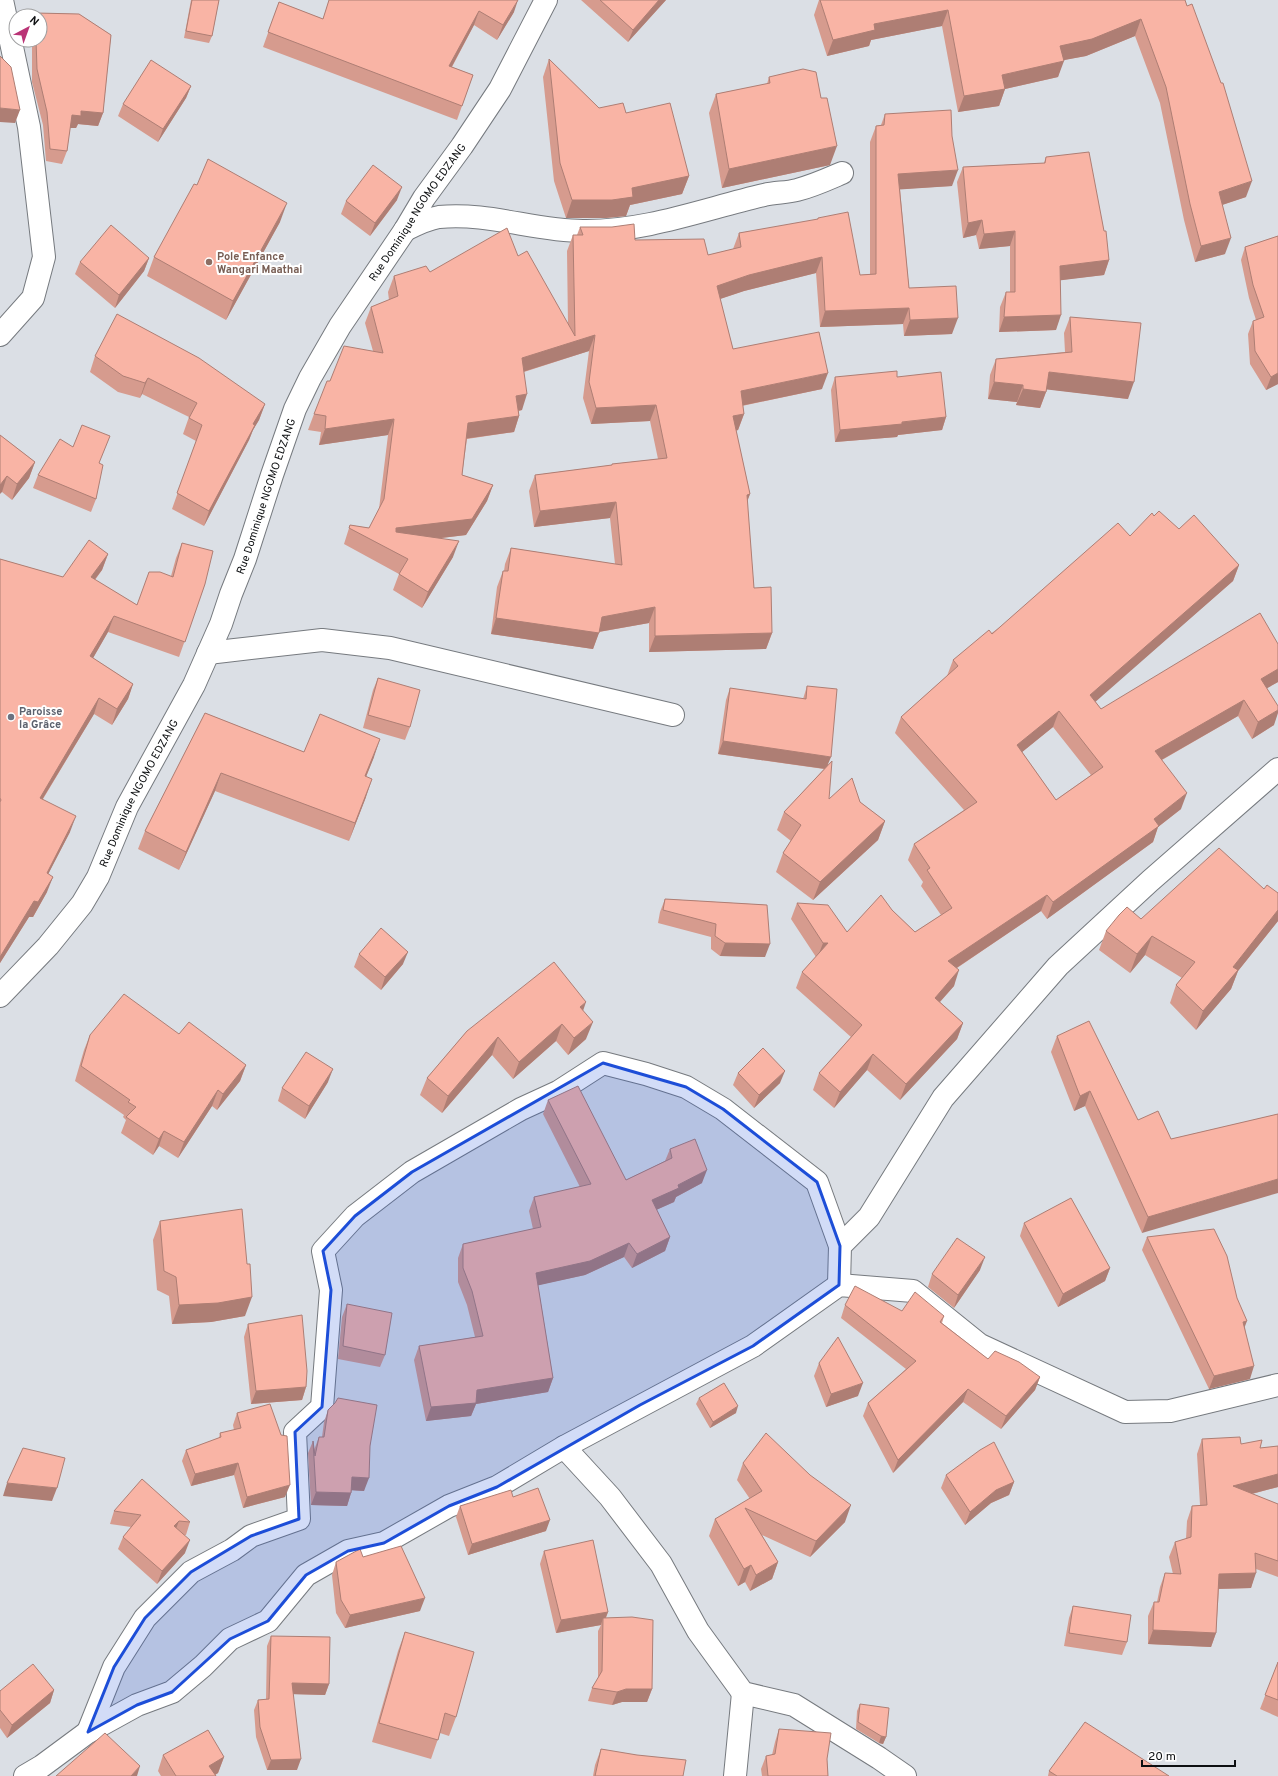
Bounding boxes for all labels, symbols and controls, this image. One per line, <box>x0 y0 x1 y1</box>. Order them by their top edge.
north arrow <box>8 8 48 48</box>
text: N <box>26 13 41 29</box>
street label: Rue Dominique NGOMO EDZANG <box>366 141 470 284</box>
place label: Pole Enfance Wangari Maathai <box>217 250 302 277</box>
marker: Pole Enfance Wangari Maathai <box>204 257 214 267</box>
street label: Rue Dominique NGOMO EDZANG <box>234 416 299 576</box>
place label: Paroisse la Grâce <box>19 705 62 732</box>
marker: Paroisse la Grâce <box>6 712 16 722</box>
street label: Rue Dominique NGOMO EDZANG <box>97 717 182 869</box>
scale bar <box>1142 1742 1235 1768</box>
text: 20 m <box>1148 1749 1176 1765</box>

